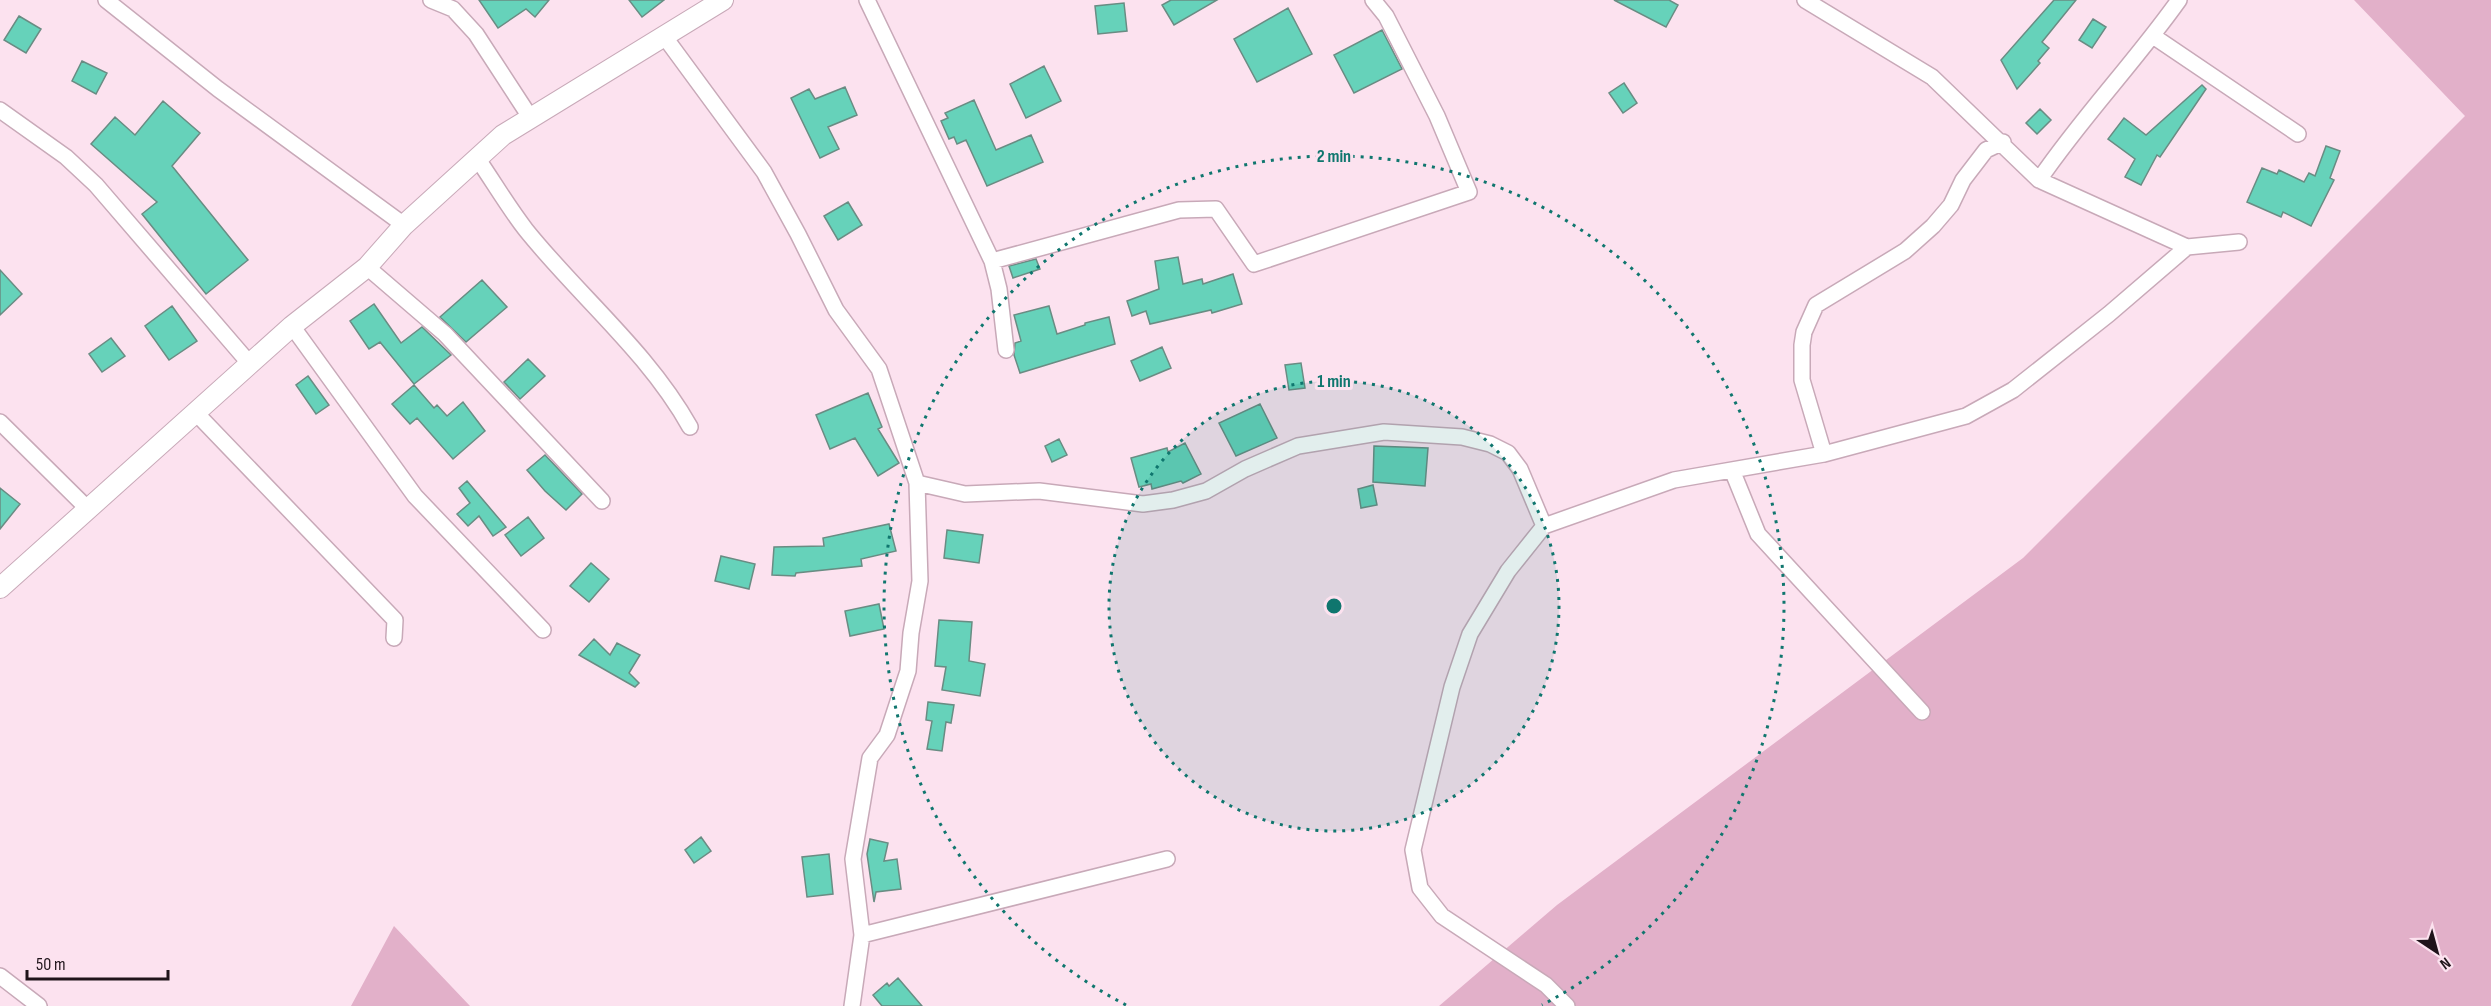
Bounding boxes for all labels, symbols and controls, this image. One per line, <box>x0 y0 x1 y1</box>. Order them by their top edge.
text: 2 min <box>1317 146 1351 167</box>
text: 1 min <box>1317 371 1351 392</box>
centre of rings <box>1324 596 1344 616</box>
north arrow <box>2407 922 2467 982</box>
scale bar <box>27 943 168 981</box>
text: N <box>2436 953 2454 973</box>
text: 50 m <box>36 954 66 975</box>

